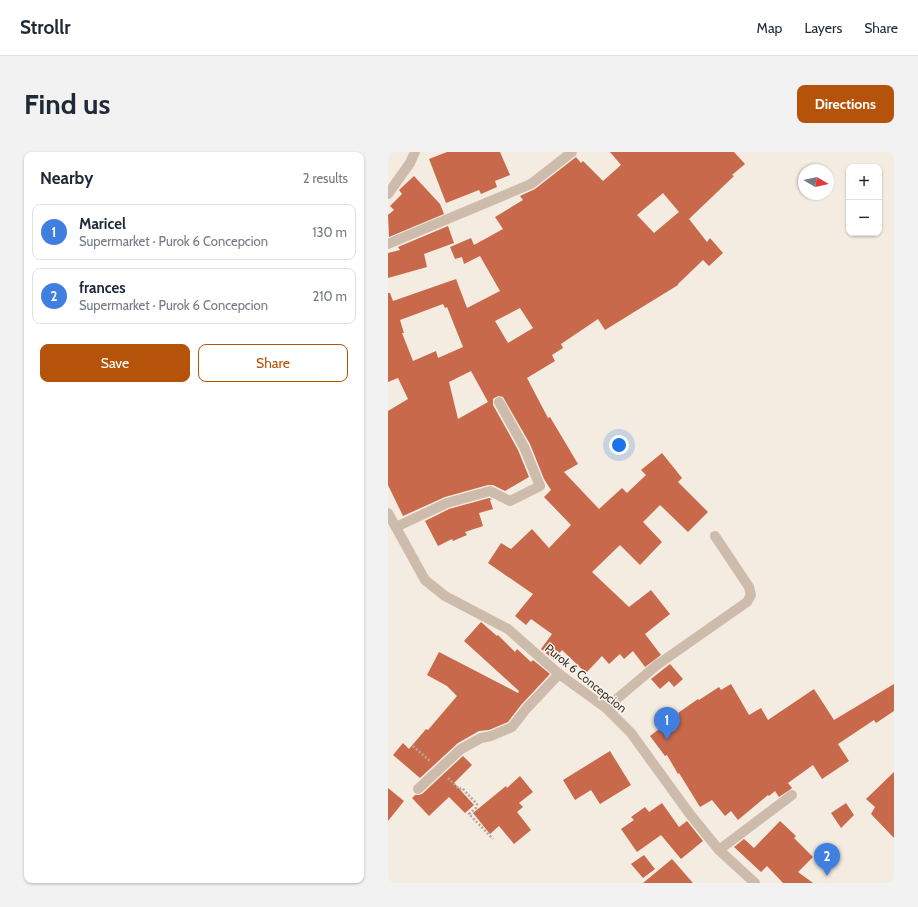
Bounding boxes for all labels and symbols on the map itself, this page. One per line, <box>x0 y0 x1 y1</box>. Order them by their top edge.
north arrow <box>798 164 834 200</box>
your location <box>609 435 629 455</box>
street label: Purok 6 Concepcion <box>542 640 630 716</box>
pin: 1 <box>654 707 680 740</box>
pin: 2 <box>814 843 840 876</box>

